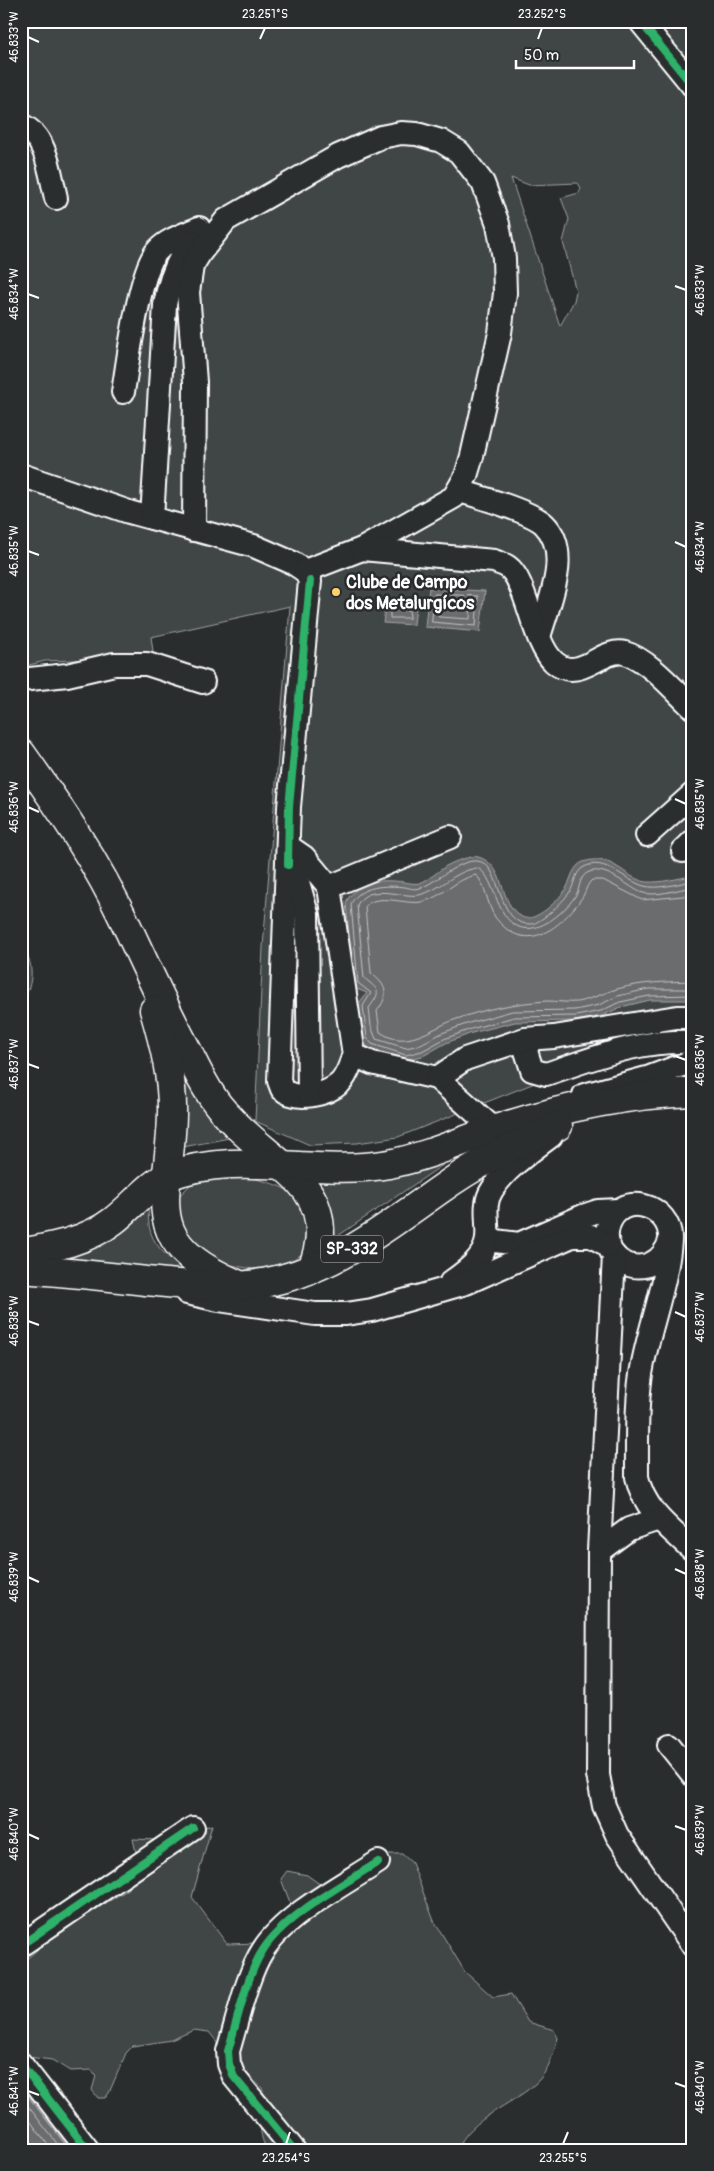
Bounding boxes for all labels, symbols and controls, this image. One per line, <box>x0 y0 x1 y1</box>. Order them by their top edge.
text: 23.251°S <box>242 7 288 22</box>
text: 23.252°S <box>518 7 566 22</box>
text: 46.833°W <box>7 11 22 63</box>
scale bar <box>516 38 634 70</box>
text: 50 m <box>524 46 559 65</box>
text: 46.833°W <box>693 264 708 316</box>
text: 46.834°W <box>7 268 22 320</box>
text: 46.834°W <box>693 521 708 573</box>
text: 46.835°W <box>7 525 22 577</box>
place label: Clube de Campo dos Metalurgícos <box>346 571 475 615</box>
marker: Clube de Campo dos Metalurgícos <box>330 586 342 598</box>
text: 46.835°W <box>693 778 708 830</box>
text: 46.836°W <box>7 781 22 833</box>
text: 46.836°W <box>693 1034 708 1086</box>
text: 46.837°W <box>7 1038 22 1090</box>
road number: SP-332 <box>321 1236 383 1262</box>
text: 46.837°W <box>693 1291 708 1343</box>
text: 46.838°W <box>7 1296 22 1346</box>
text: 46.838°W <box>693 1549 708 1599</box>
text: 46.839°W <box>7 1551 22 1603</box>
text: 46.839°W <box>693 1804 708 1856</box>
text: 46.840°W <box>7 1807 22 1861</box>
text: 46.840°W <box>693 2060 708 2114</box>
text: 46.841°W <box>7 2066 22 2116</box>
text: 23.254°S <box>262 2151 310 2166</box>
text: 23.255°S <box>539 2151 587 2166</box>

